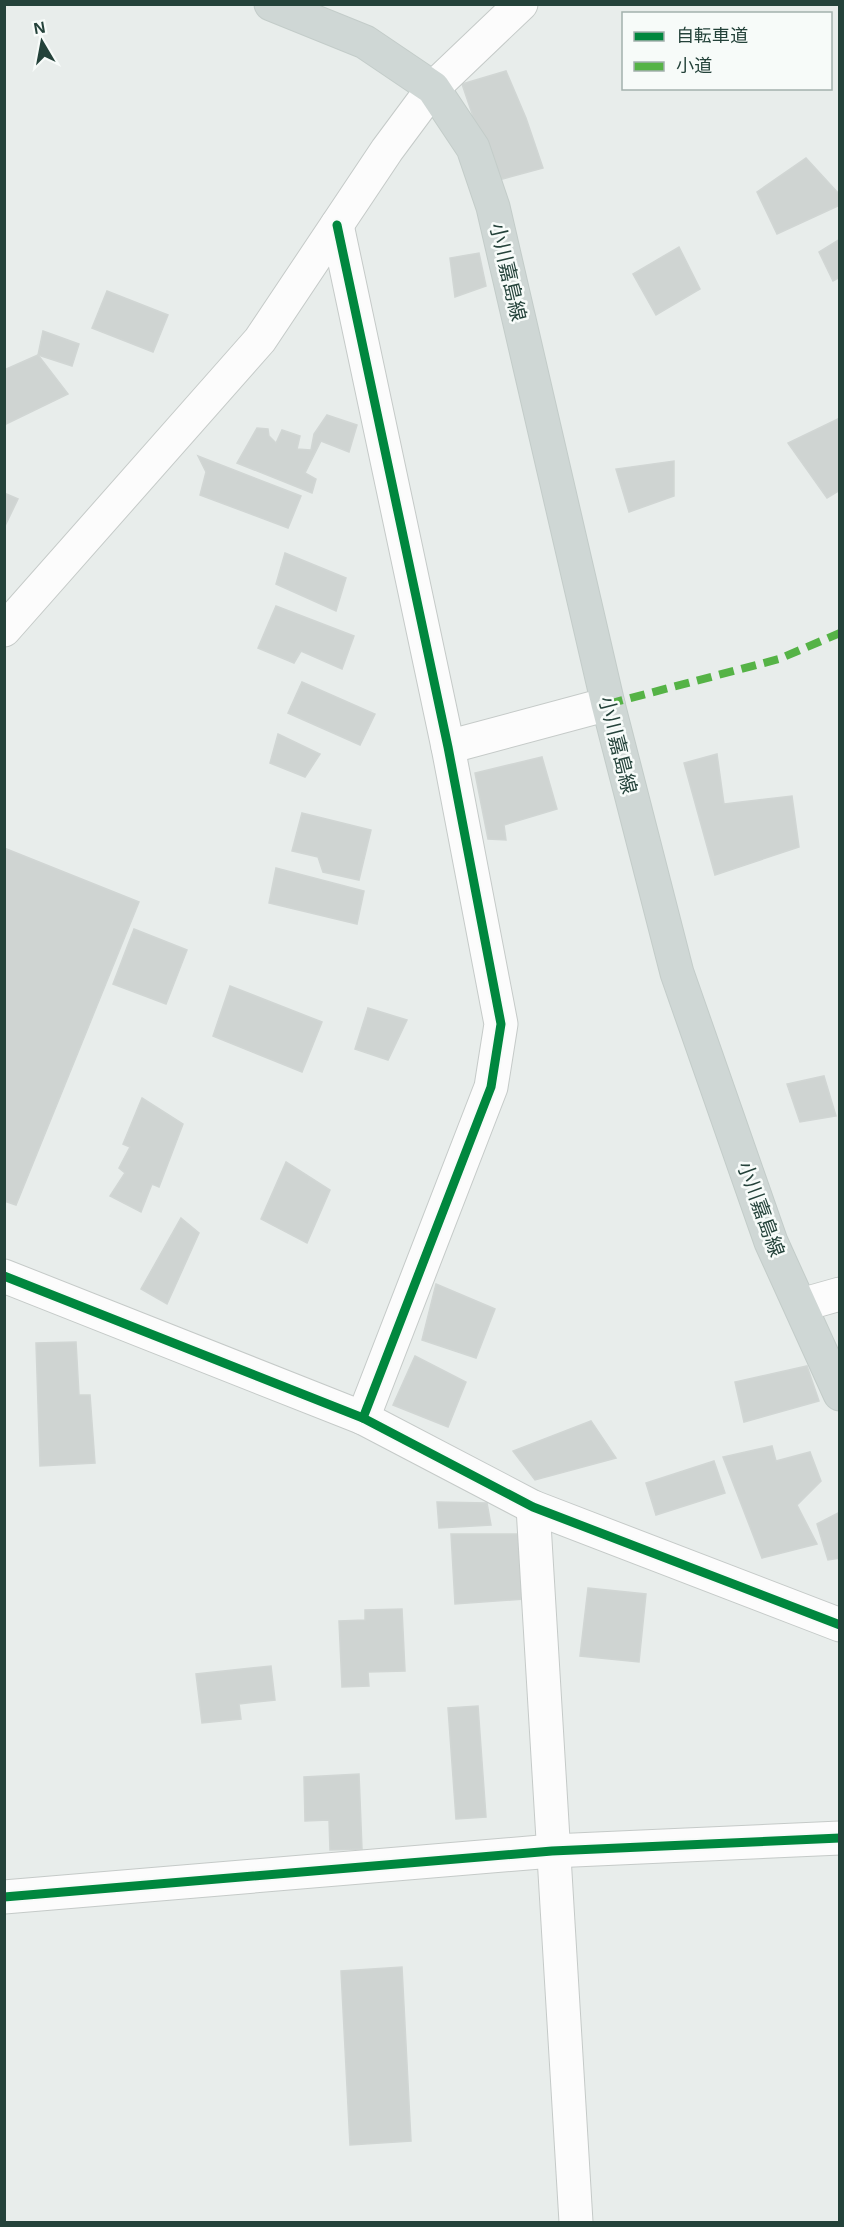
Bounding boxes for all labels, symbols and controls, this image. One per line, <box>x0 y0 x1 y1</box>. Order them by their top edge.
north arrow <box>12 12 72 72</box>
legend <box>622 12 832 90</box>
text: N <box>32 18 47 37</box>
text: 自転車道 <box>676 26 748 46</box>
text: 小道 <box>676 56 712 76</box>
street label: 小川嘉島線 <box>486 221 530 323</box>
street label: 小川嘉島線 <box>595 694 641 796</box>
street label: 小川嘉島線 <box>734 1158 788 1260</box>

